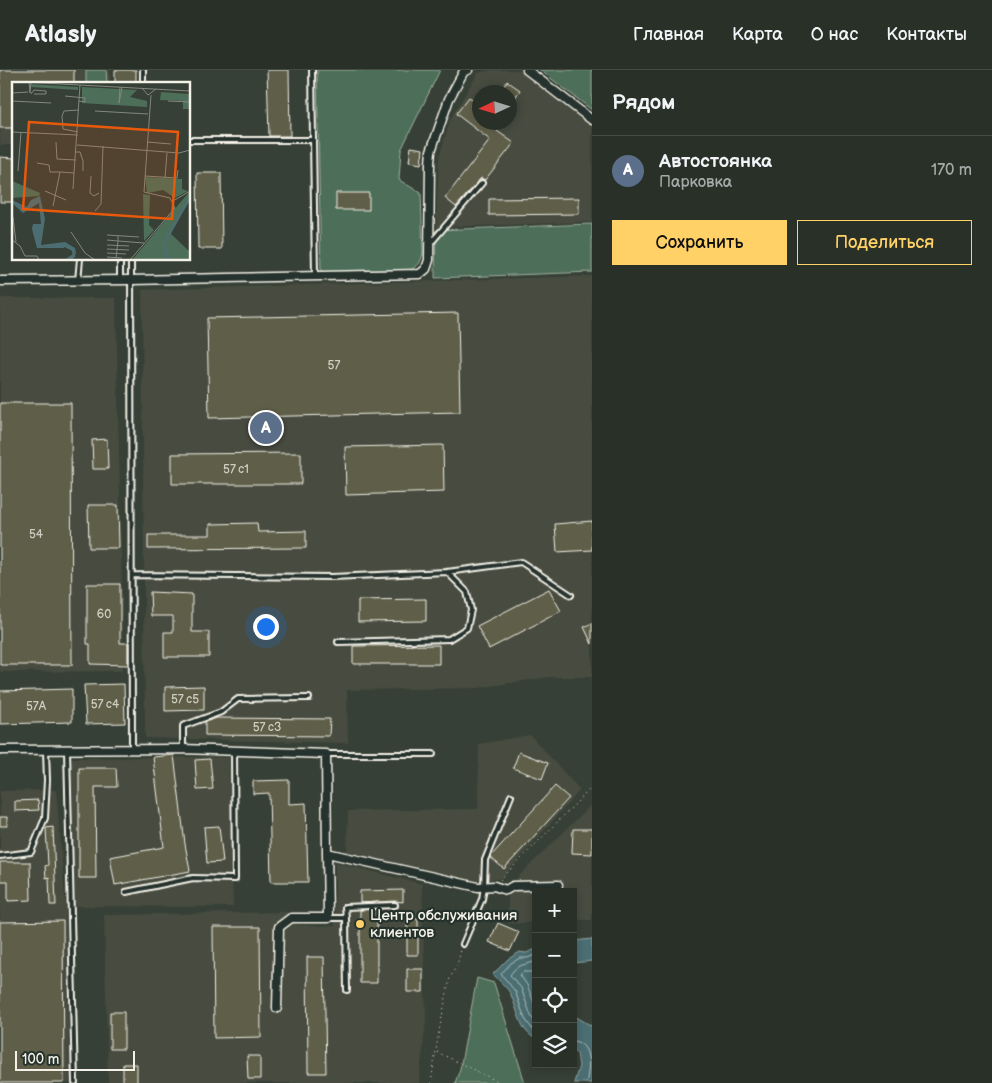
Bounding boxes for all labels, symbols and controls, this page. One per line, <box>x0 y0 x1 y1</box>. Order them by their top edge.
text: Atlasly <box>25 20 96 49</box>
text: Главная <box>633 24 704 45</box>
text: Карта <box>732 24 783 45</box>
text: О нас <box>811 24 858 45</box>
text: Контакты <box>886 24 967 45</box>
inset map <box>12 82 190 260</box>
north arrow <box>472 85 517 130</box>
text: Рядом <box>612 90 675 115</box>
text: Автостоянка <box>659 150 772 173</box>
text: A <box>623 161 633 180</box>
text: 170 m <box>931 161 972 180</box>
text: Парковка <box>659 173 732 192</box>
button: Сохранить <box>612 220 787 265</box>
button: Поделиться <box>797 220 972 265</box>
house number: 57 <box>328 358 340 373</box>
pin: A <box>250 409 282 447</box>
house number: 57 с1 <box>223 462 249 477</box>
house number: 54 <box>29 527 44 542</box>
house number: 60 <box>97 607 111 622</box>
your location <box>253 614 279 640</box>
house number: 57 с5 <box>171 692 199 707</box>
house number: 57 с4 <box>91 697 120 712</box>
house number: 57А <box>26 699 47 714</box>
house number: 57 с3 <box>253 720 281 735</box>
map controls <box>532 888 577 1068</box>
button: + <box>532 888 577 933</box>
place label: Центр обслуживания клиентов <box>370 906 517 942</box>
marker: Центр обслуживания клиентов <box>354 918 366 930</box>
button: − <box>532 933 577 978</box>
button: locate <box>532 978 577 1023</box>
button: layers <box>532 1023 577 1068</box>
scale bar <box>15 1048 135 1071</box>
text: 100 m <box>22 1051 59 1068</box>

